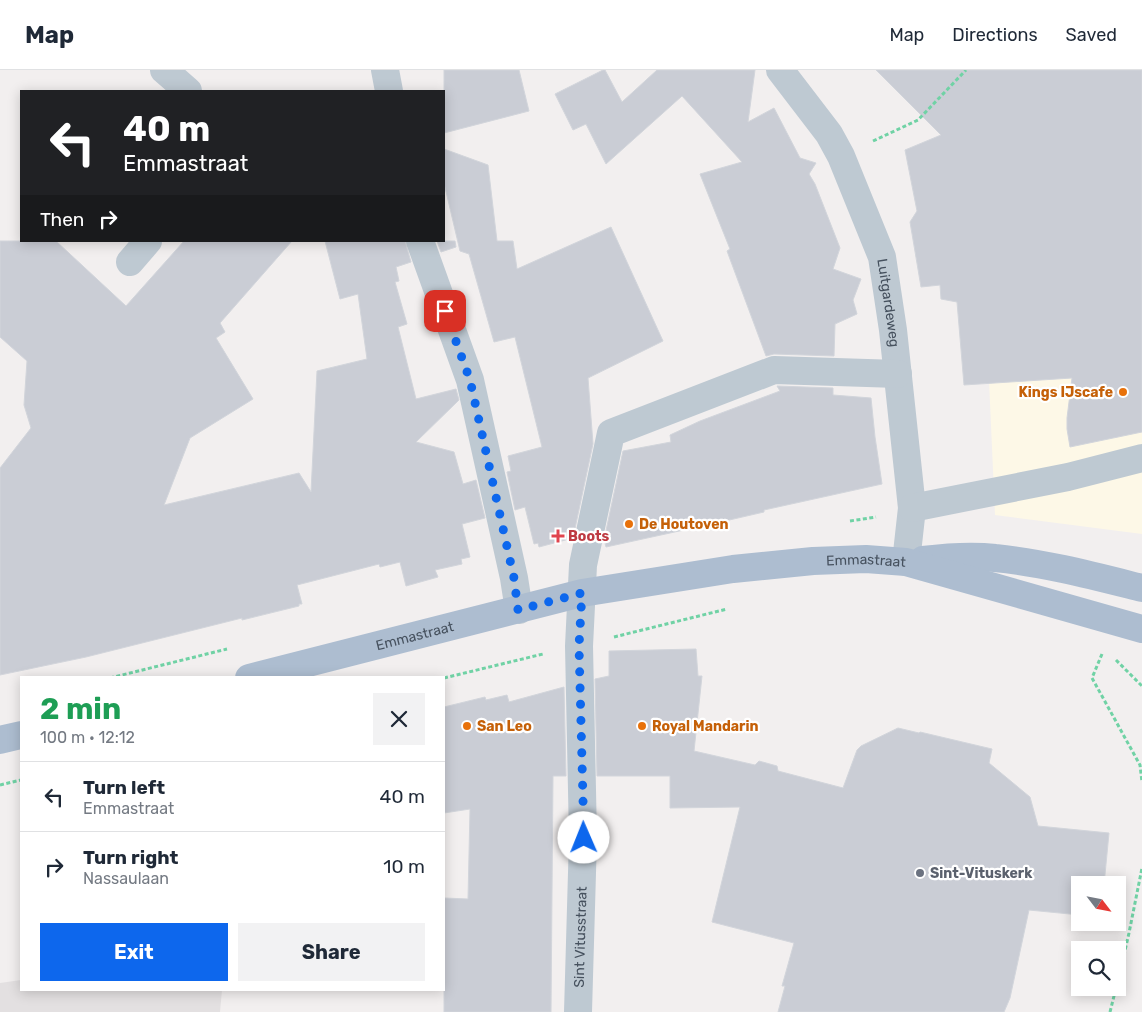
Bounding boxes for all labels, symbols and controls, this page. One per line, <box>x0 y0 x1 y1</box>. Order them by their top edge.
text: Map <box>25 21 74 49</box>
text: Map <box>889 24 924 46</box>
text: Directions <box>952 24 1038 46</box>
text: Saved <box>1066 24 1117 46</box>
text: 40 m <box>123 108 210 150</box>
icon: left <box>40 110 105 175</box>
text: Emmastraat <box>123 150 248 177</box>
icon: right <box>94 205 122 233</box>
text: Then <box>40 208 84 231</box>
street label: Luitgardeweg <box>874 257 903 348</box>
pin <box>424 290 466 332</box>
icon: arrive <box>431 297 459 325</box>
place label: Kings IJscafe <box>1019 384 1113 401</box>
marker: Kings IJscafe <box>1117 386 1129 398</box>
place label: De Houtoven <box>639 516 728 533</box>
marker: De Houtoven <box>623 518 635 530</box>
place label: Boots <box>568 528 609 545</box>
marker: Boots <box>552 530 564 542</box>
street label: Emmastraat <box>826 550 907 571</box>
street label: Emmastraat <box>374 617 456 654</box>
text: 2 min <box>40 691 121 727</box>
button: close <box>373 693 425 745</box>
place label: San Leo <box>477 718 532 735</box>
place label: Royal Mandarin <box>652 718 758 735</box>
marker: San Leo <box>461 720 473 732</box>
marker: Royal Mandarin <box>636 720 648 732</box>
text: 100 m · 12:12 <box>40 728 135 747</box>
text: Turn left <box>83 776 165 799</box>
icon: left <box>40 783 68 811</box>
text: 40 m <box>380 785 425 808</box>
text: Emmastraat <box>83 799 174 818</box>
position arrow <box>557 811 609 863</box>
text: Turn right <box>83 846 178 869</box>
icon: right <box>40 853 68 881</box>
text: 10 m <box>383 855 425 878</box>
place label: Sint-Vituskerk <box>930 865 1033 882</box>
marker: Sint-Vituskerk <box>914 867 926 879</box>
text: Nassaulaan <box>83 869 169 888</box>
north arrow <box>1071 876 1126 931</box>
map controls <box>1071 876 1126 996</box>
street label: Sint Vitusstraat <box>570 886 590 988</box>
button: Exit <box>40 923 228 981</box>
button: Share <box>238 923 425 981</box>
button: search <box>1071 941 1126 996</box>

